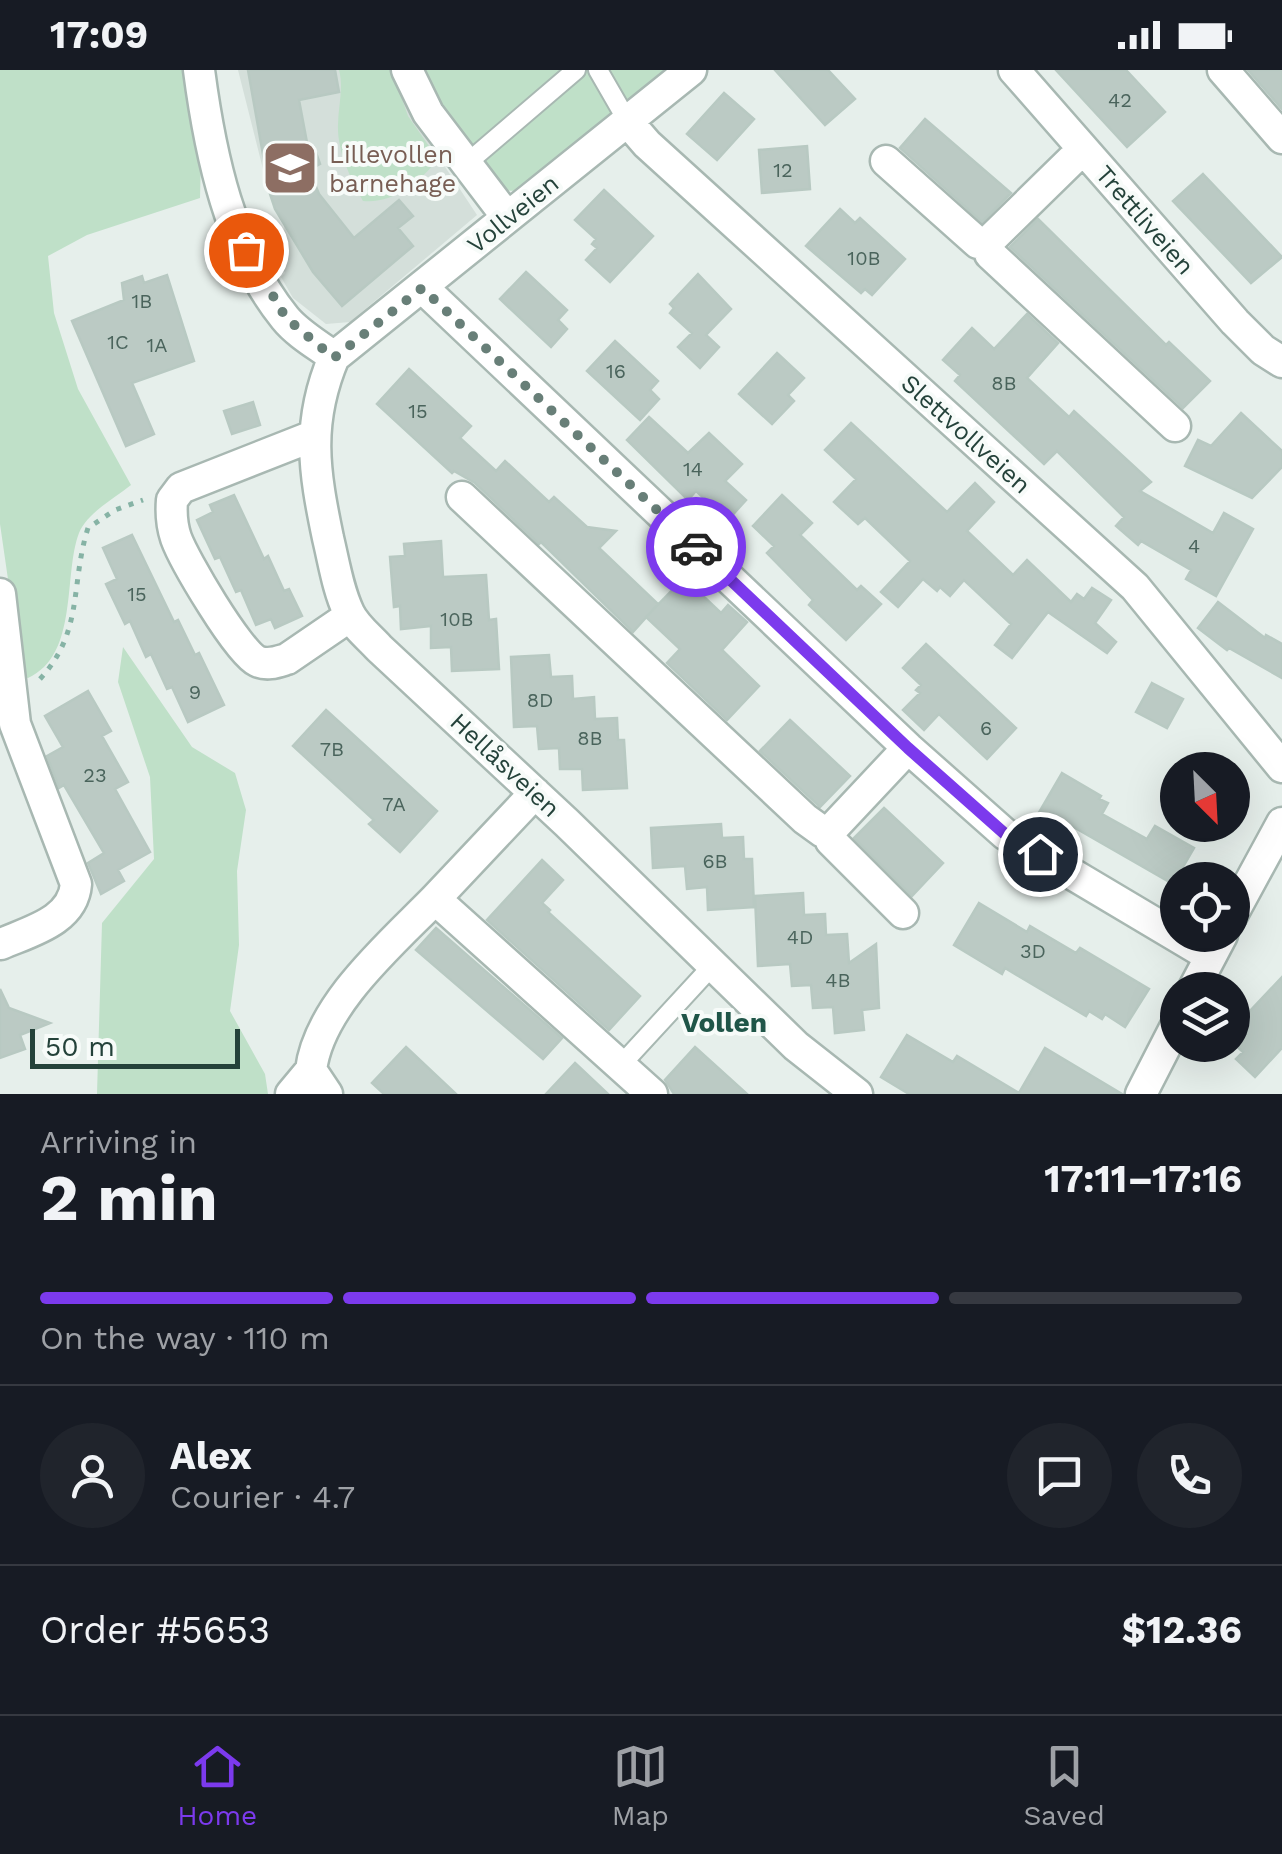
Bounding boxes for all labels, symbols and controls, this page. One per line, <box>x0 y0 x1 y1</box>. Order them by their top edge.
text: 17:09 <box>50 13 148 57</box>
house number: 42 <box>1108 88 1132 112</box>
school or university icon: Lillevollen barnehage <box>260 138 320 198</box>
place label: Lillevollen barnehage <box>329 140 456 198</box>
house number: 12 <box>773 158 793 182</box>
street label: Trettliveien <box>1090 160 1200 280</box>
street label: Vollveien <box>462 168 564 260</box>
pin <box>204 208 289 293</box>
icon: bag <box>219 223 274 278</box>
house number: 10B <box>847 246 881 270</box>
house number: 1B <box>132 289 152 313</box>
house number: 1C <box>107 330 129 354</box>
house number: 1A <box>147 333 168 357</box>
house number: 16 <box>606 359 626 383</box>
street label: Slettvollveien <box>895 368 1037 500</box>
house number: 8B <box>991 371 1017 395</box>
house number: 15 <box>408 399 428 423</box>
house number: 14 <box>683 457 703 481</box>
courier <box>646 497 746 597</box>
icon: car <box>669 520 724 575</box>
house number: 4 <box>1188 534 1200 558</box>
house number: 15 <box>127 582 147 606</box>
house number: 10B <box>440 607 474 631</box>
house number: 9 <box>189 680 201 704</box>
house number: 8D <box>527 688 553 712</box>
street label: Hellåsveien <box>444 707 566 823</box>
house number: 6 <box>980 716 992 740</box>
house number: 8B <box>577 726 603 750</box>
house number: 7B <box>320 737 344 761</box>
north arrow <box>1160 752 1250 842</box>
map controls <box>1160 752 1250 1062</box>
house number: 23 <box>83 763 107 787</box>
house number: 7A <box>382 792 406 816</box>
pin <box>998 812 1083 897</box>
icon: home <box>1013 827 1068 882</box>
house number: 6B <box>702 849 728 873</box>
button: locate <box>1160 862 1250 952</box>
house number: 4D <box>787 925 813 949</box>
house number: 3D <box>1020 939 1046 963</box>
house number: 4B <box>825 968 851 992</box>
button: layers <box>1160 972 1250 1062</box>
district label: Vollen <box>681 1006 767 1039</box>
scale bar <box>30 1024 240 1068</box>
text: 50 m <box>45 1030 115 1063</box>
text: Arriving in <box>40 1123 197 1161</box>
text: 17:11–17:16 <box>1044 1157 1242 1201</box>
text: 2 min <box>40 1160 218 1236</box>
text: On the way · 110 m <box>40 1319 330 1357</box>
button: person <box>40 1423 145 1528</box>
button: chat <box>1007 1423 1112 1528</box>
button: phone <box>1137 1423 1242 1528</box>
text: Alex <box>170 1434 252 1478</box>
text: Courier · 4.7 <box>170 1478 355 1516</box>
text: Order #5653 <box>40 1608 270 1652</box>
text: $12.36 <box>1122 1608 1242 1652</box>
tab: Home <box>177 1739 257 1832</box>
tab: Map <box>612 1739 669 1832</box>
tab: Saved <box>1023 1739 1105 1832</box>

